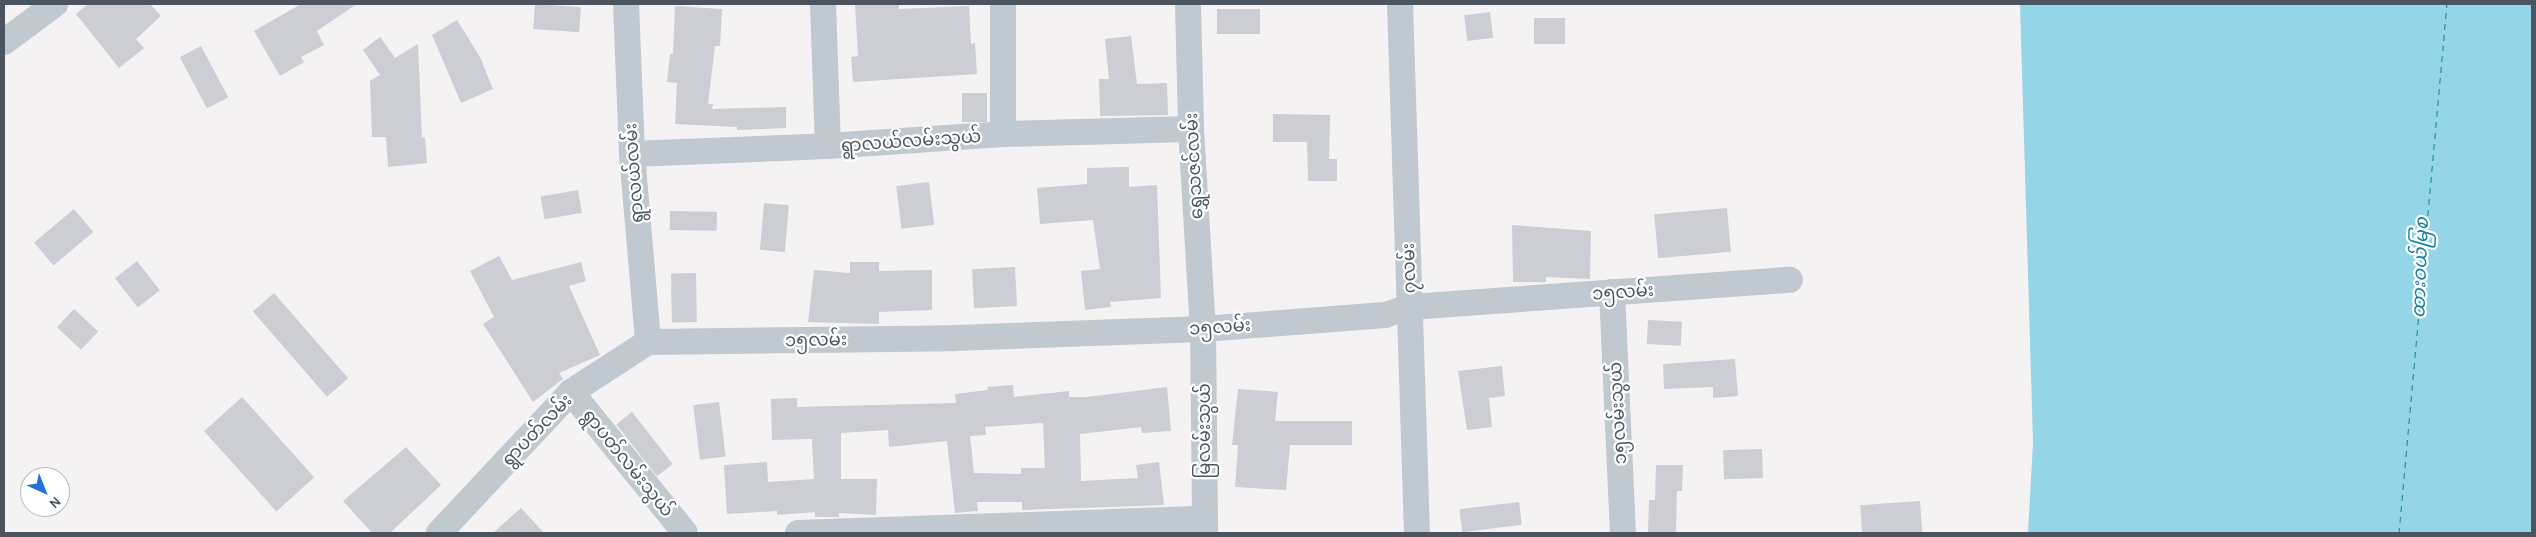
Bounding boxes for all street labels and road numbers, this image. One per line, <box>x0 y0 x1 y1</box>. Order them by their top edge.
street label: ရွှေသဇင်လမ်း <box>1180 112 1208 220</box>
street label: ရွာလယ်လမ်း <box>620 122 648 224</box>
street label: ရွာလယ်လမ်းသွယ် <box>840 125 982 157</box>
street label: ၇လမ်း <box>1397 242 1421 294</box>
street label: ၁၅လမ်း <box>1591 279 1655 305</box>
street label: ၁၅လမ်း <box>1188 314 1252 340</box>
street label: ၁၅လမ်း <box>785 329 847 351</box>
street label: ၁၅လမ်းသွယ် <box>1605 361 1631 465</box>
street label: မြလမ်းသွယ် <box>1193 383 1215 479</box>
street label: ရွာပတ်လမ်း <box>497 390 577 470</box>
street label: ရွာပတ်လမ်းသွယ် <box>578 405 678 521</box>

